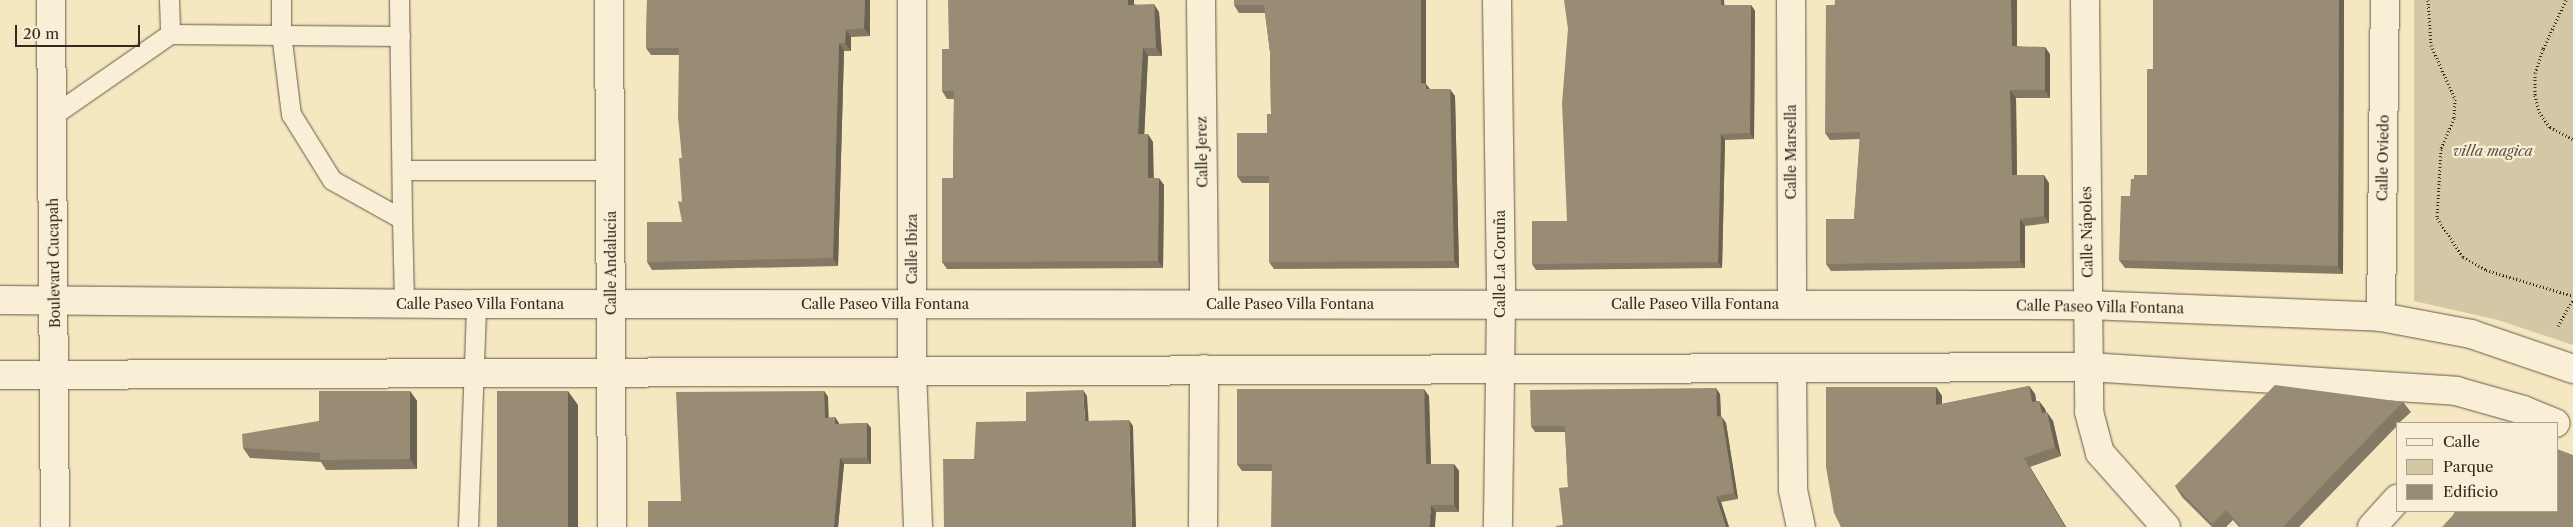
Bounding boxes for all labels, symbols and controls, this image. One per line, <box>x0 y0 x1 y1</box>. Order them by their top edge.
scale bar <box>18 15 142 47</box>
text: 20 m <box>23 24 59 43</box>
street label: Calle Marsella <box>1783 104 1799 200</box>
street label: Calle Oviedo <box>2374 115 2392 201</box>
street label: Calle Jerez <box>1193 116 1211 188</box>
park label: villa magica <box>2453 143 2533 159</box>
street label: Calle Nápoles <box>2078 186 2096 278</box>
street label: Boulevard Cucapah <box>44 198 64 328</box>
street label: Calle La Coruña <box>1492 210 1508 318</box>
street label: Calle Andalucía <box>603 211 619 315</box>
street label: Calle Ibiza <box>904 214 920 284</box>
street label: Calle Paseo Villa Fontana <box>396 296 564 312</box>
street label: Calle Paseo Villa Fontana <box>801 296 969 312</box>
street label: Calle Paseo Villa Fontana <box>1206 296 1374 312</box>
street label: Calle Paseo Villa Fontana <box>1611 296 1779 312</box>
street label: Calle Paseo Villa Fontana <box>2015 297 2185 317</box>
legend <box>2396 422 2558 512</box>
text: Calle <box>2443 432 2480 451</box>
text: Parque <box>2443 457 2493 476</box>
text: Edificio <box>2443 482 2498 501</box>

